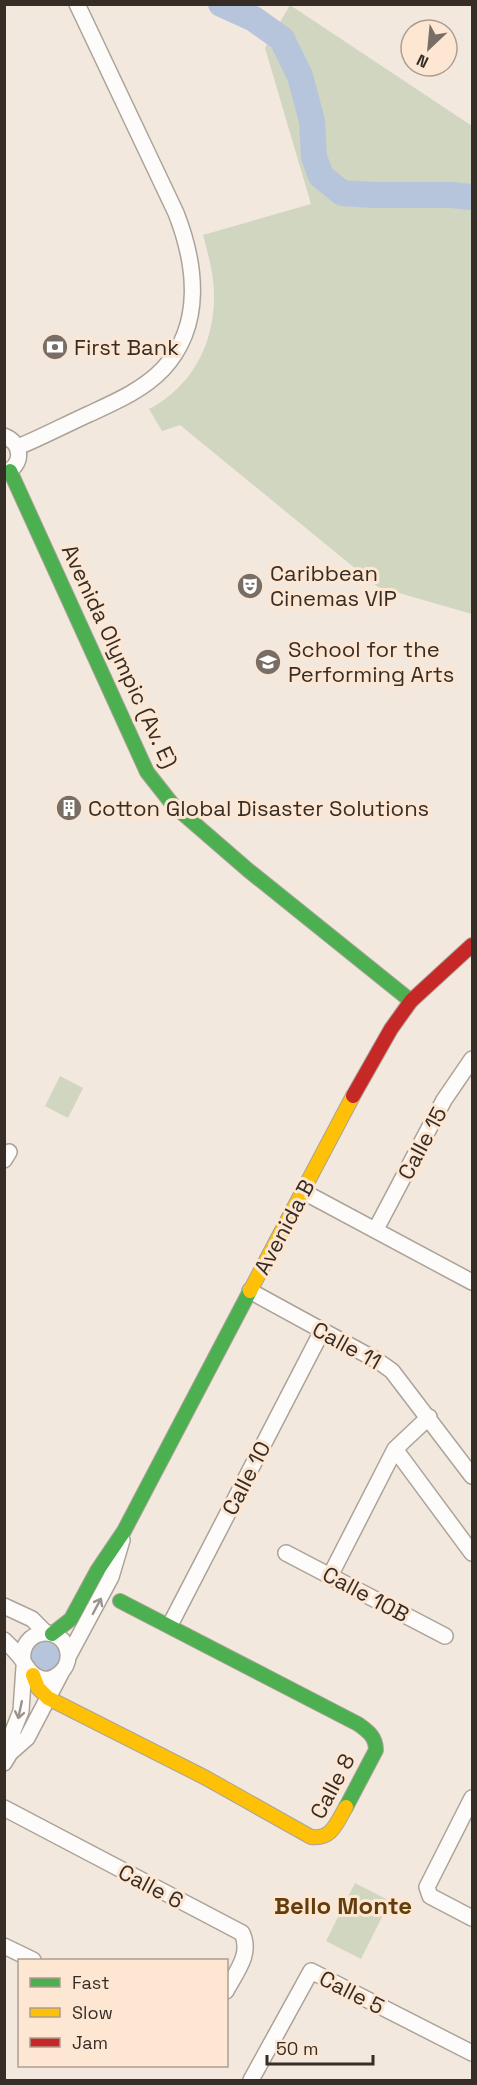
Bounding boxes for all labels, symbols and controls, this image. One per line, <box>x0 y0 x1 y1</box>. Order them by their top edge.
north arrow <box>399 18 459 78</box>
text: N <box>413 49 432 73</box>
bank icon: First Bank <box>40 332 70 362</box>
place label: First Bank <box>74 333 179 361</box>
street label: Avenida Olympic (Av. E) <box>56 540 184 772</box>
place label: Caribbean Cinemas VIP <box>270 559 397 612</box>
theatre icon: Caribbean Cinemas VIP <box>235 571 265 601</box>
place label: School for the Performing Arts <box>288 635 454 688</box>
school or university icon: School for the Performing Arts <box>253 647 283 677</box>
building icon: Cotton Global Disaster Solutions <box>54 793 84 823</box>
place label: Cotton Global Disaster Solutions <box>88 794 429 822</box>
street label: Calle 15 <box>391 1102 453 1184</box>
street label: Avenida B <box>247 1175 321 1279</box>
street label: Calle 11 <box>308 1315 386 1375</box>
street label: Calle 10 <box>215 1436 277 1520</box>
street label: Calle 10B <box>318 1560 414 1628</box>
one-way arrow <box>91 1597 103 1615</box>
one-way arrow <box>13 1700 25 1719</box>
street label: Calle 8 <box>303 1749 361 1823</box>
street label: Calle 6 <box>114 1857 188 1915</box>
district label: Bello Monte <box>274 1890 412 1921</box>
legend <box>18 1959 228 2067</box>
street label: Calle 5 <box>315 1964 389 2020</box>
text: Fast <box>72 1971 109 1994</box>
text: Slow <box>72 2001 113 2024</box>
scale bar <box>267 2028 374 2066</box>
text: Jam <box>72 2031 108 2054</box>
text: 50 m <box>276 2037 318 2060</box>

